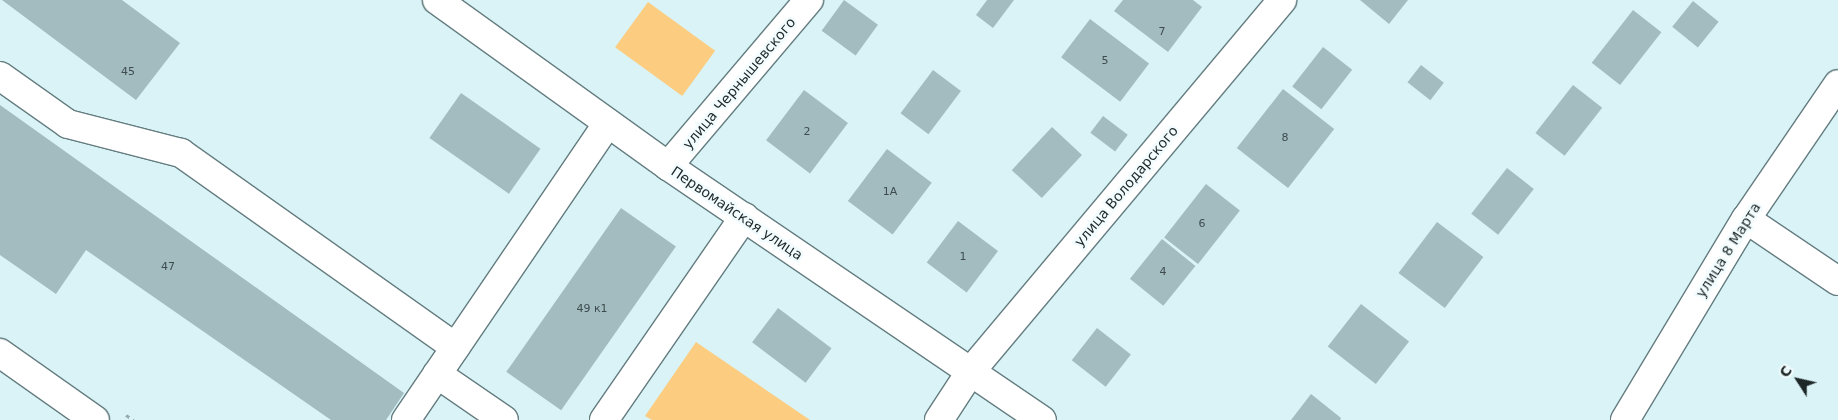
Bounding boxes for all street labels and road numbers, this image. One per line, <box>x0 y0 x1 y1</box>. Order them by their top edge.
street label: улица Чернышевского <box>679 14 799 152</box>
street label: улица Володарского <box>1071 122 1181 250</box>
street label: Первомайская улица <box>668 163 806 263</box>
street label: улица 8 Марта <box>1692 200 1764 300</box>

